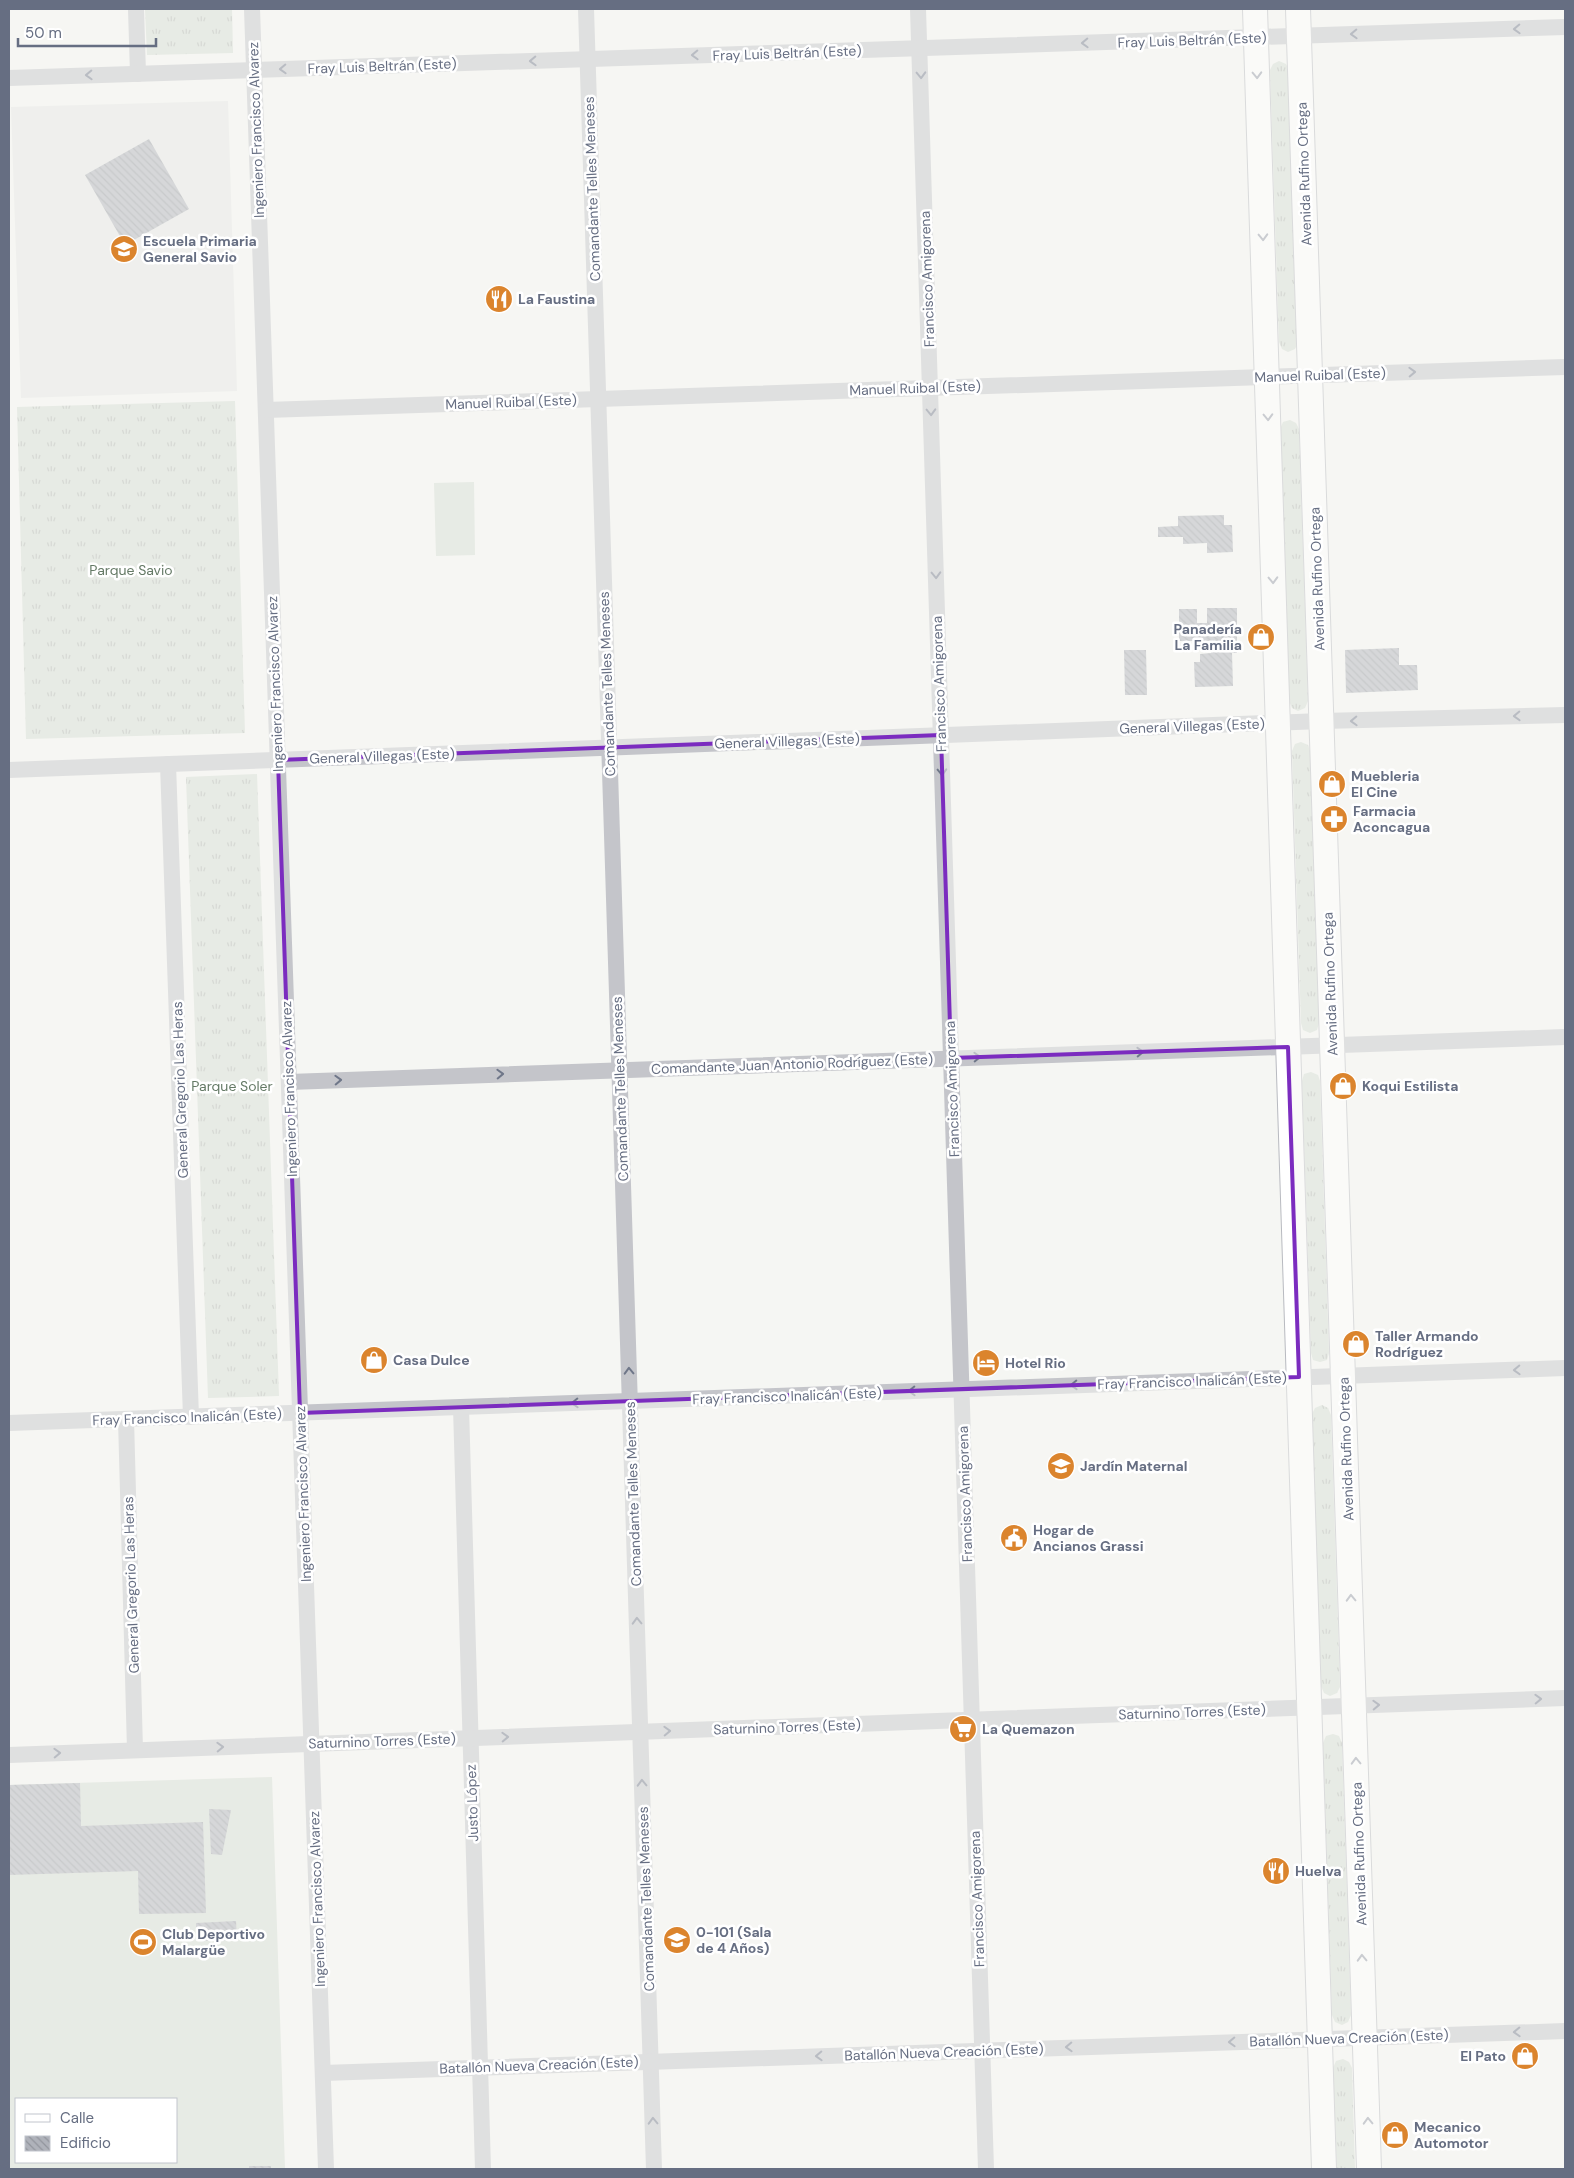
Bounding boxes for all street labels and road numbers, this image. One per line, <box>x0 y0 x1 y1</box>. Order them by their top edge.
street label: Fray Luis Beltrán (Este) <box>1117 28 1267 52</box>
street label: Fray Luis Beltrán (Este) <box>712 41 862 65</box>
street label: Ingeniero Francisco Alvarez <box>244 42 268 218</box>
street label: Fray Luis Beltrán (Este) <box>307 54 457 78</box>
street label: Comandante Telles Meneses <box>580 96 604 282</box>
street label: Avenida Rufino Ortega <box>1292 102 1316 246</box>
street label: Francisco Amigorena <box>916 211 938 347</box>
street label: Manuel Ruibal (Este) <box>1254 364 1386 386</box>
street label: Manuel Ruibal (Este) <box>849 377 981 399</box>
street label: Manuel Ruibal (Este) <box>445 391 577 413</box>
street label: Avenida Rufino Ortega <box>1305 507 1329 651</box>
street label: Comandante Telles Meneses <box>595 591 619 777</box>
street label: Ingeniero Francisco Alvarez <box>263 596 287 772</box>
street label: Francisco Amigorena <box>928 616 950 752</box>
street label: General Villegas (Este) <box>1119 714 1265 738</box>
street label: General Villegas (Este) <box>714 729 860 753</box>
street label: General Villegas (Este) <box>309 744 455 768</box>
street label: Avenida Rufino Ortega <box>1318 912 1342 1056</box>
street label: Comandante Telles Meneses <box>608 996 632 1182</box>
street label: General Gregorio Las Heras <box>168 1001 192 1179</box>
street label: Ingeniero Francisco Alvarez <box>277 1001 301 1177</box>
street label: Francisco Amigorena <box>941 1021 963 1157</box>
street label: Comandante Juan Antonio Rodríguez (Este) <box>651 1050 933 1078</box>
street label: Fray Francisco Inalicán (Este) <box>1097 1369 1287 1393</box>
street label: Avenida Rufino Ortega <box>1334 1377 1358 1521</box>
street label: Fray Francisco Inalicán (Este) <box>692 1384 882 1408</box>
street label: Comandante Telles Meneses <box>621 1401 645 1587</box>
street label: Fray Francisco Inalicán (Este) <box>92 1405 282 1429</box>
street label: Ingeniero Francisco Alvarez <box>291 1406 315 1582</box>
street label: Francisco Amigorena <box>954 1426 976 1562</box>
street label: General Gregorio Las Heras <box>119 1496 143 1674</box>
street label: Saturnino Torres (Este) <box>1118 1700 1266 1724</box>
street label: Saturnino Torres (Este) <box>713 1715 861 1739</box>
street label: Saturnino Torres (Este) <box>308 1729 456 1753</box>
street label: Justo López <box>462 1764 482 1842</box>
street label: Avenida Rufino Ortega <box>1347 1782 1371 1926</box>
street label: Comandante Telles Meneses <box>634 1806 658 1992</box>
street label: Ingeniero Francisco Alvarez <box>305 1811 329 1987</box>
street label: Francisco Amigorena <box>966 1831 988 1967</box>
street label: Batallón Nueva Creación (Este) <box>1249 2026 1449 2050</box>
street label: Batallón Nueva Creación (Este) <box>844 2040 1044 2064</box>
street label: Batallón Nueva Creación (Este) <box>439 2053 639 2077</box>

